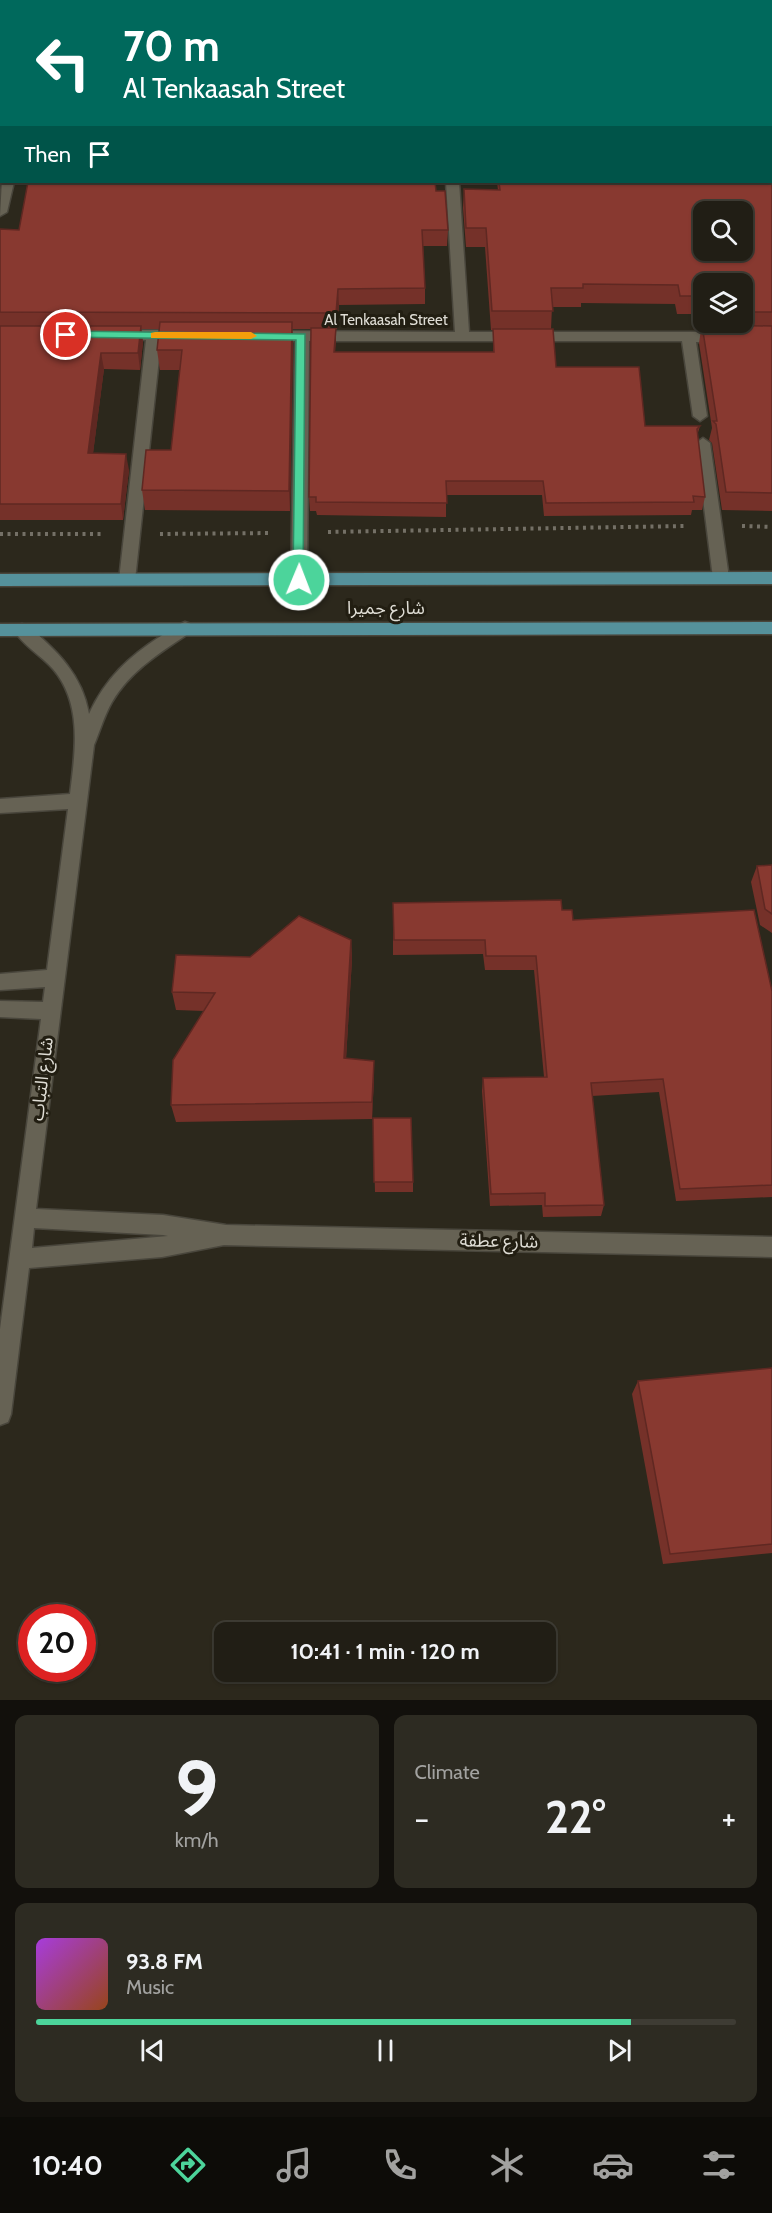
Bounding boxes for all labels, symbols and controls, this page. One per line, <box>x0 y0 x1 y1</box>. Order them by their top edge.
text: 70 m <box>123 20 220 72</box>
icon: left <box>24 24 102 102</box>
text: Al Tenkaasah Street <box>123 72 345 105</box>
icon: arrive <box>83 138 116 171</box>
text: Then <box>24 141 71 168</box>
map controls <box>693 201 753 333</box>
button: search <box>693 201 753 261</box>
button: layers <box>693 273 753 333</box>
pin <box>40 309 91 360</box>
street label: Al Tenkaasah Street <box>324 311 448 329</box>
icon: arrive <box>49 318 82 351</box>
position arrow <box>267 548 331 612</box>
street label: شارع جميرا <box>347 597 425 622</box>
street label: شارع التباب <box>26 1036 61 1122</box>
street label: شارع عطفة <box>459 1229 538 1256</box>
speed limit sign: 20 <box>18 1604 96 1682</box>
text: 10:41 · 1 min · 120 m <box>290 1638 480 1665</box>
text: 9 <box>175 1741 219 1836</box>
text: Climate <box>415 1760 480 1784</box>
text: 22° <box>545 1790 606 1844</box>
text: − <box>415 1798 429 1838</box>
text: + <box>721 1798 736 1838</box>
text: km/h <box>175 1828 219 1852</box>
text: 93.8 FM <box>126 1948 203 1975</box>
text: Music <box>126 1975 174 1999</box>
icon: previous <box>136 2034 169 2067</box>
icon: pause <box>369 2034 402 2067</box>
icon: next <box>603 2034 636 2067</box>
icon: directions <box>167 2144 209 2186</box>
icon: music <box>273 2144 315 2186</box>
icon: phone <box>379 2144 421 2186</box>
icon: climate <box>486 2144 528 2186</box>
icon: car <box>592 2144 634 2186</box>
icon: filters <box>698 2144 740 2186</box>
text: 10:40 <box>32 2149 103 2182</box>

